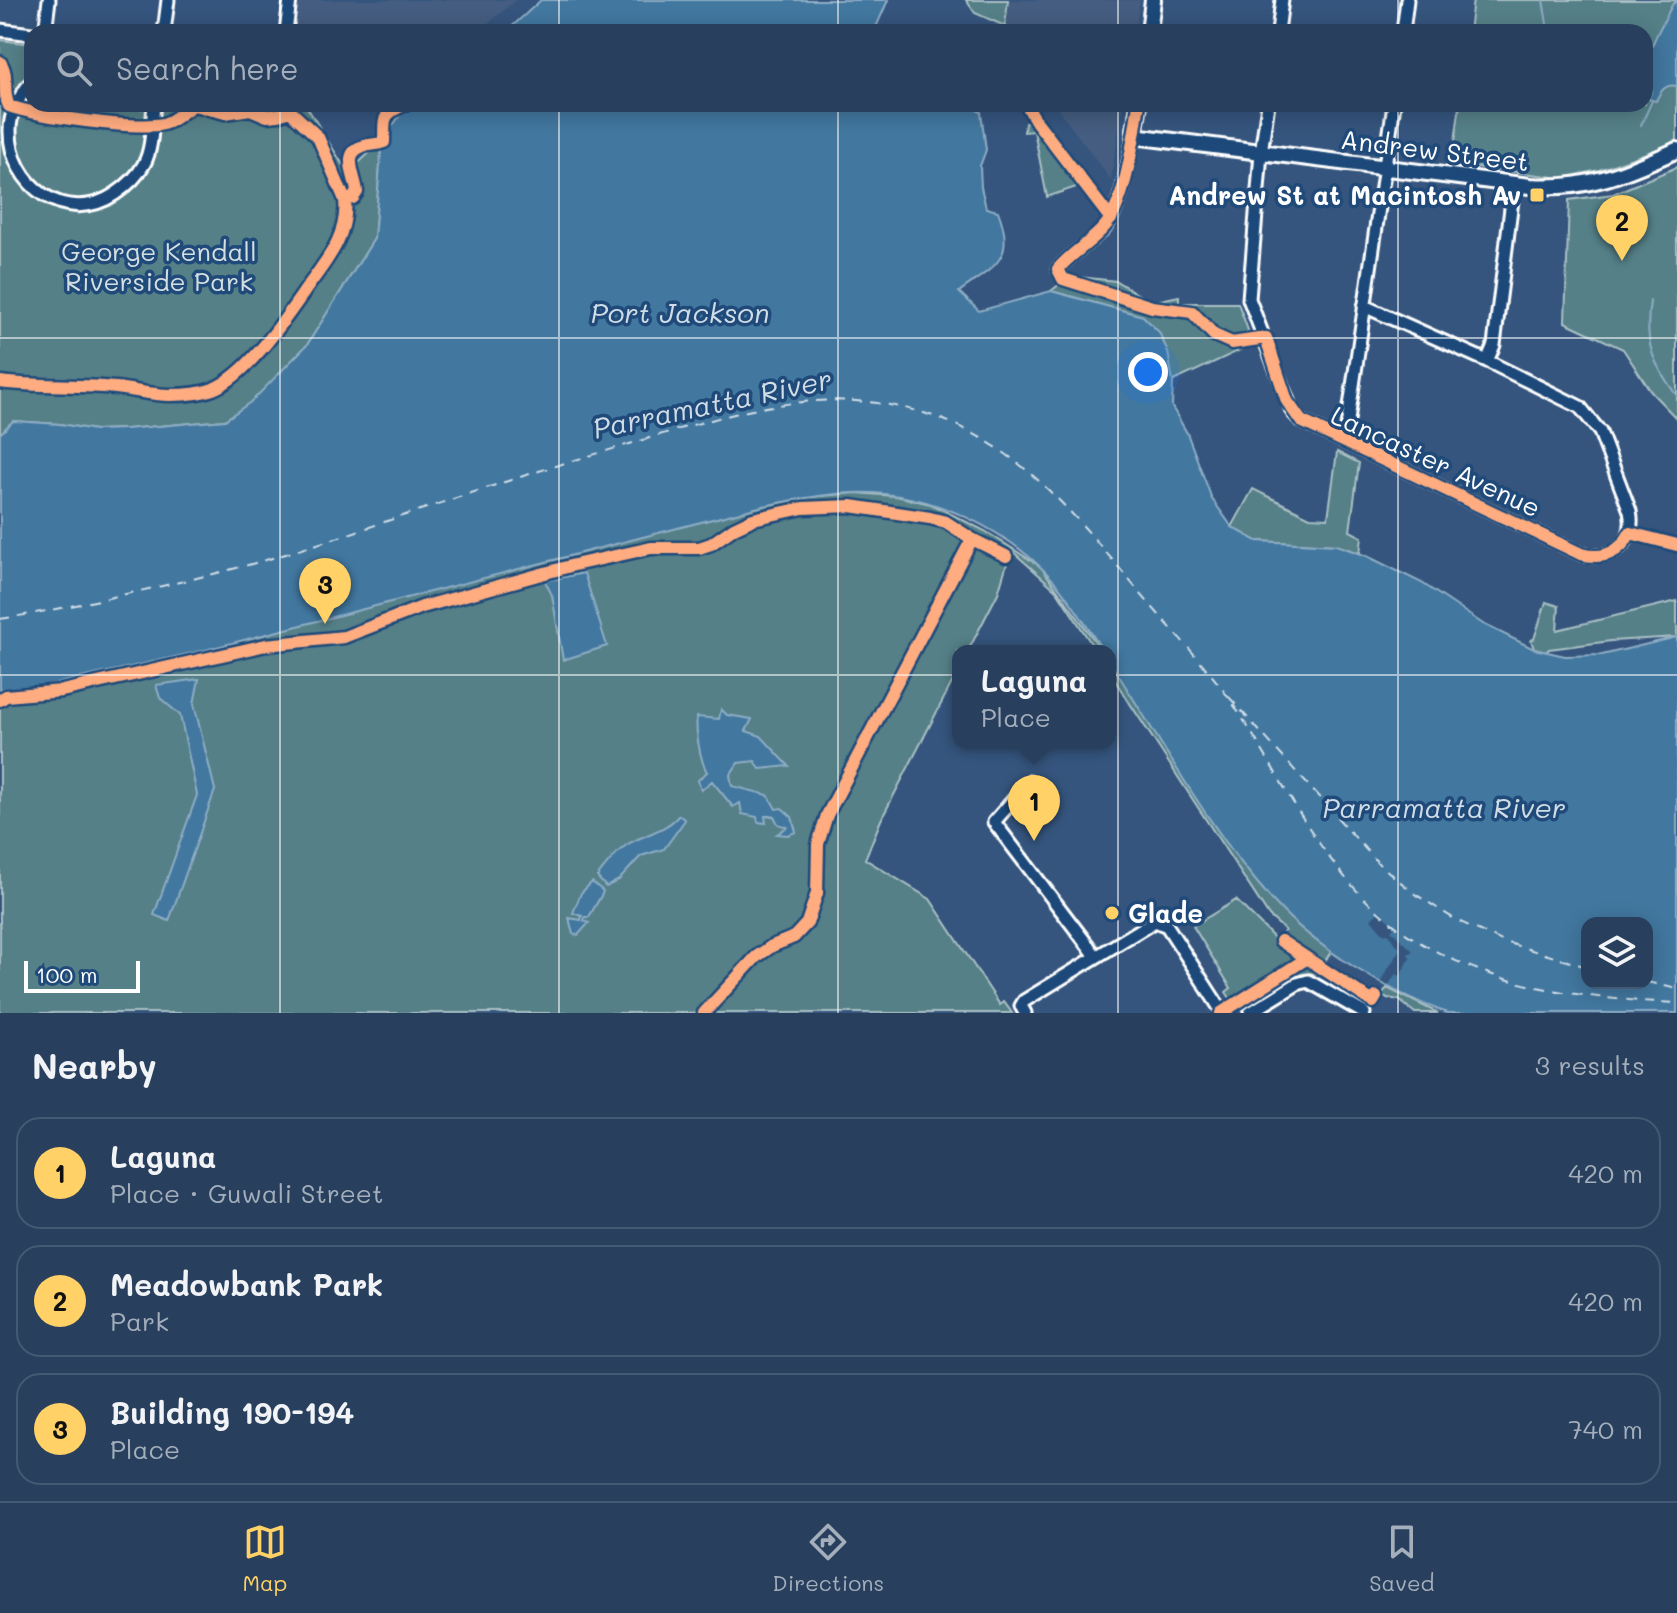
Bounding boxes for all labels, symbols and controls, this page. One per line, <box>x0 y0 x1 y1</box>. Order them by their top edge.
search box <box>24 24 1653 112</box>
icon: search <box>52 46 96 90</box>
text: Search here <box>116 48 299 88</box>
street label: Andrew Street <box>1339 122 1531 178</box>
place label: Andrew St at Macintosh Av <box>1168 178 1521 212</box>
marker: Andrew St at Macintosh Av <box>1528 186 1546 204</box>
pin: 2 <box>1596 195 1648 261</box>
park label: George Kendall Riverside Park <box>61 234 257 298</box>
water label: Port Jackson <box>591 294 769 330</box>
your location <box>1128 352 1168 392</box>
water label: Parramatta River <box>589 360 835 446</box>
street label: Lancaster Avenue <box>1326 398 1546 524</box>
pin: 3 <box>299 558 351 624</box>
popup <box>952 645 1116 749</box>
text: Laguna <box>981 660 1087 700</box>
text: Place <box>981 700 1051 734</box>
pin: 1 <box>1008 775 1060 841</box>
water label: Parramatta River <box>1322 789 1566 825</box>
place label: Glade <box>1128 896 1203 930</box>
marker: Glade <box>1103 904 1121 922</box>
map controls <box>1581 917 1653 989</box>
button: layers <box>1581 917 1653 989</box>
scale bar <box>24 957 140 993</box>
text: 100 m <box>36 960 98 989</box>
text: Nearby <box>32 1043 157 1088</box>
text: 3 results <box>1535 1048 1645 1082</box>
text: Laguna <box>110 1136 217 1176</box>
text: 1 <box>54 1156 66 1190</box>
text: 420 m <box>1568 1156 1643 1190</box>
text: Place · Guwali Street <box>110 1176 383 1210</box>
text: Meadowbank Park <box>110 1264 383 1304</box>
text: 2 <box>53 1284 67 1318</box>
text: 420 m <box>1568 1284 1643 1318</box>
text: Park <box>110 1304 169 1338</box>
text: Building 190-194 <box>110 1392 354 1432</box>
text: 3 <box>52 1412 68 1446</box>
text: 740 m <box>1568 1412 1643 1446</box>
text: Place <box>110 1432 180 1466</box>
tab: Map <box>243 1520 287 1597</box>
tab: Directions <box>772 1520 884 1597</box>
tab: Saved <box>1369 1520 1434 1597</box>

